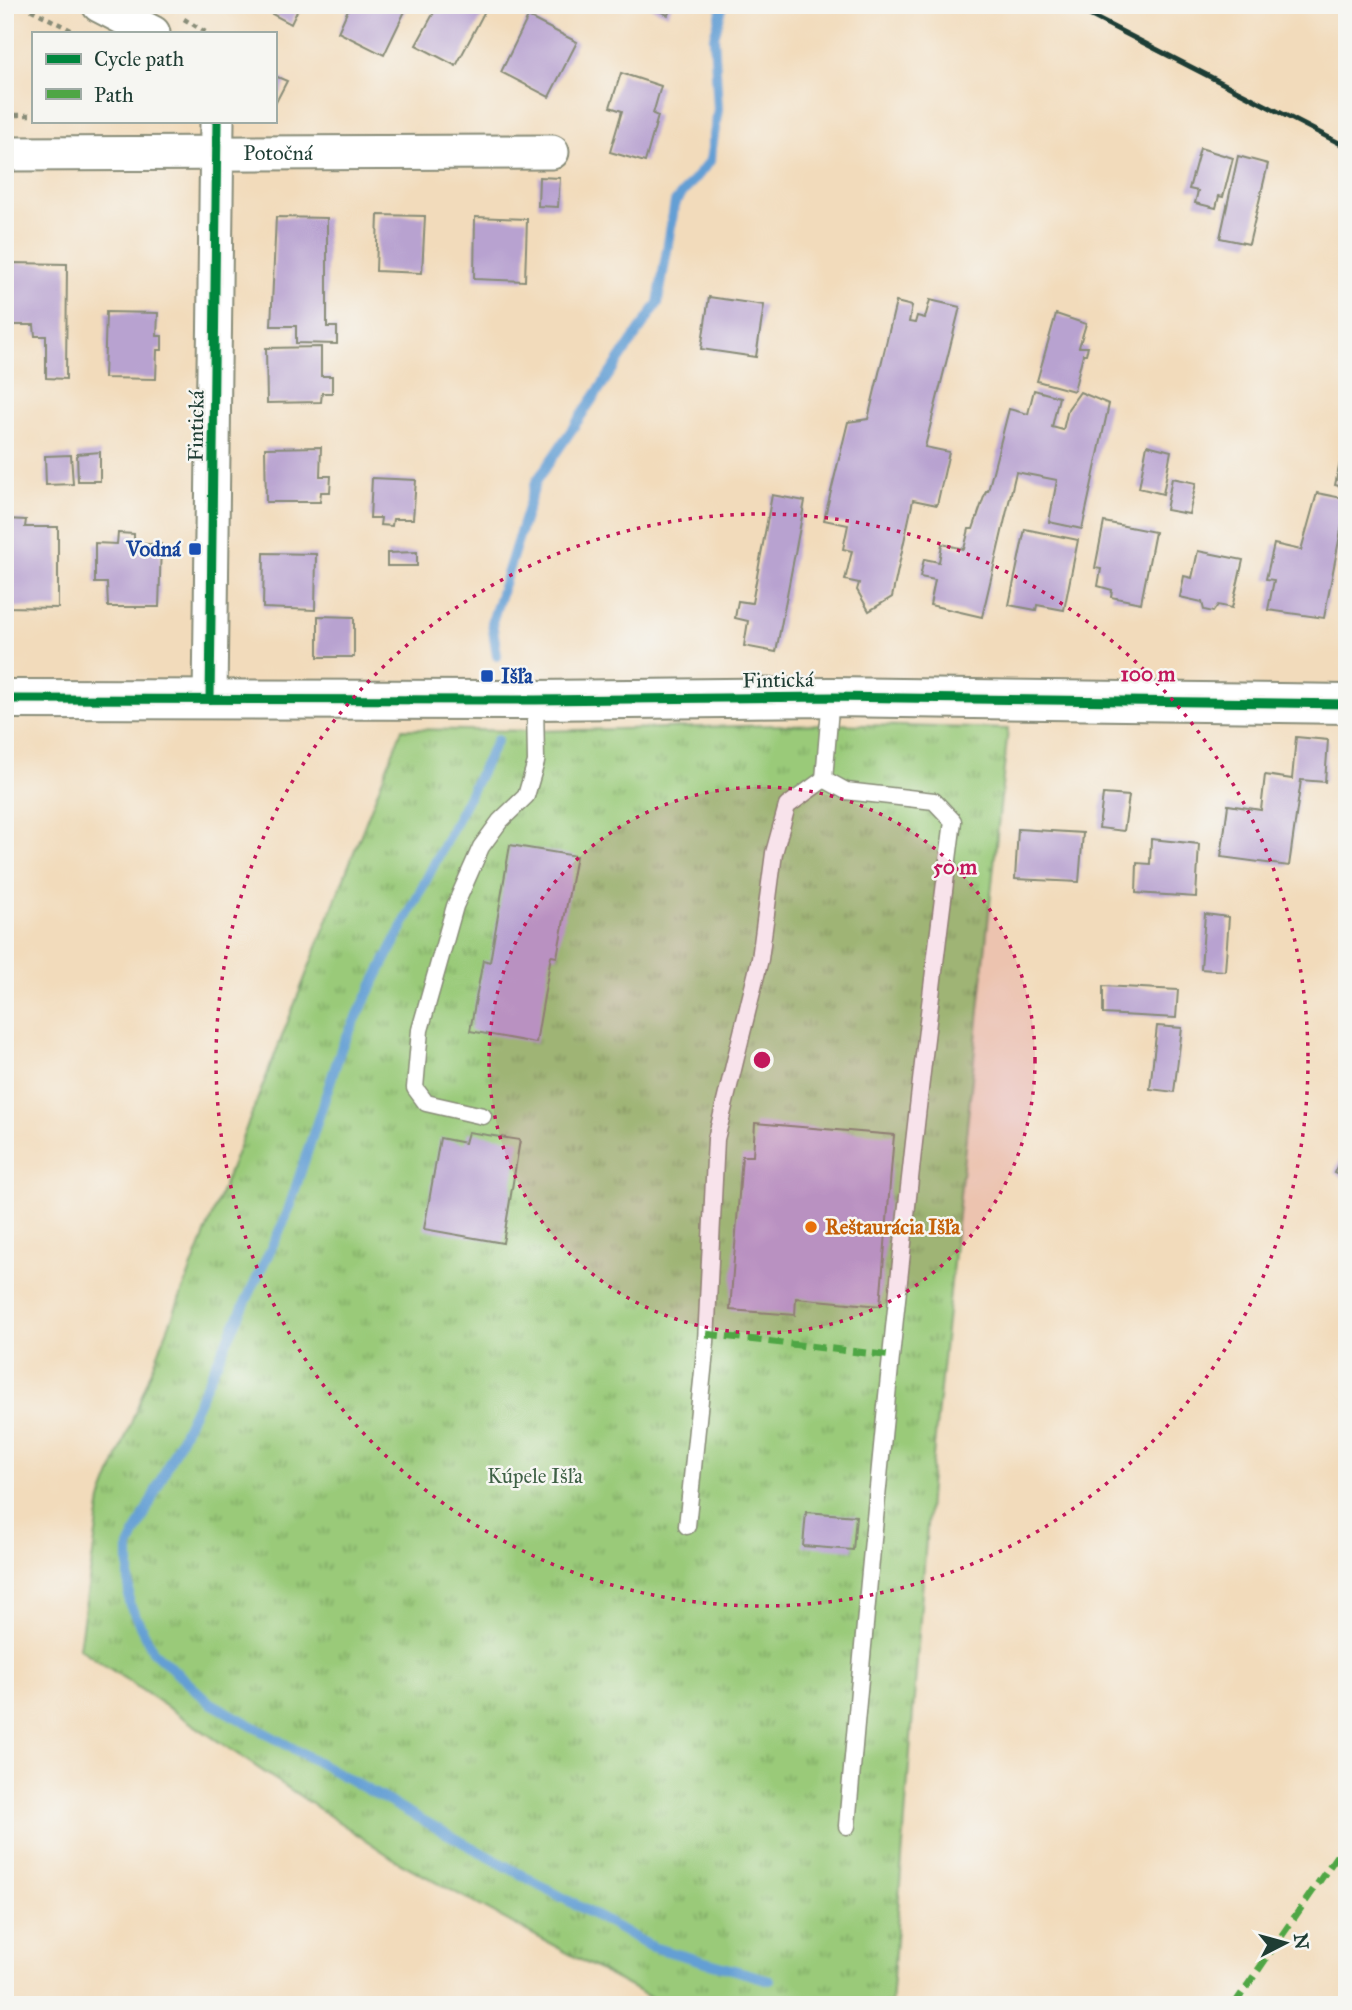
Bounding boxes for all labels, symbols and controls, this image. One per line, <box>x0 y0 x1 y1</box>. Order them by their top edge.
legend <box>32 32 276 122</box>
text: Cycle path <box>94 46 185 72</box>
text: Path <box>94 82 134 108</box>
street label: Potočná <box>243 140 313 166</box>
street label: Fintická <box>182 390 210 462</box>
place label: Vodná <box>125 536 182 562</box>
marker: Vodná <box>187 541 203 557</box>
text: 100 m <box>1121 661 1176 687</box>
place label: Išľa <box>501 663 534 689</box>
street label: Fintická <box>742 666 814 694</box>
marker: Išľa <box>479 668 495 684</box>
text: 50 m <box>933 854 977 880</box>
centre of rings <box>750 1048 774 1072</box>
place label: Reštaurácia Išľa <box>825 1214 961 1240</box>
marker: Reštaurácia Išľa <box>803 1219 819 1235</box>
park label: Kúpele Išľa <box>487 1463 583 1489</box>
north arrow <box>1250 1909 1320 1979</box>
text: N <box>1289 1932 1314 1950</box>

